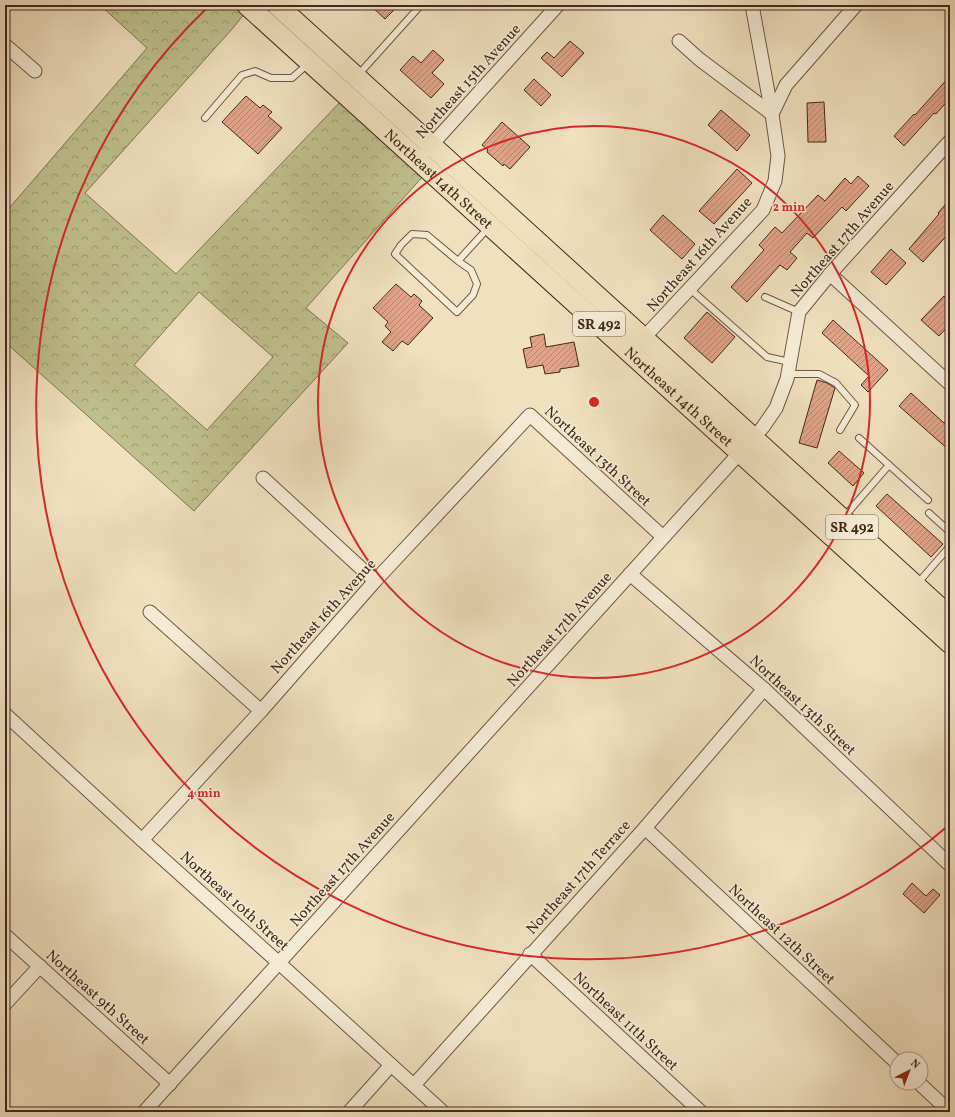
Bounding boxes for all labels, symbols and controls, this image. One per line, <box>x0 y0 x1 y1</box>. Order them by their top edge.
street label: Northeast 15th Avenue <box>412 20 526 144</box>
street label: Northeast 14th Street <box>379 125 497 235</box>
street label: Northeast 17th Avenue <box>787 177 900 303</box>
street label: Northeast 16th Avenue <box>643 193 758 317</box>
text: 2 min <box>773 200 805 216</box>
road number: SR 492 <box>573 312 625 336</box>
street label: Northeast 14th Street <box>619 343 737 453</box>
centre of rings <box>587 395 601 409</box>
street label: Northeast 13th Street <box>539 402 655 512</box>
road number: SR 492 <box>826 515 878 539</box>
street label: Northeast 16th Avenue <box>267 555 382 679</box>
street label: Northeast 17th Avenue <box>503 568 618 692</box>
street label: Northeast 13th Street <box>744 651 860 761</box>
text: 4 min <box>187 786 221 802</box>
street label: Northeast 17th Avenue <box>286 808 401 932</box>
street label: Northeast 17th Terrace <box>522 816 636 940</box>
street label: Northeast 10th Street <box>175 847 293 957</box>
street label: Northeast 12th Street <box>723 880 839 990</box>
street label: Northeast 9th Street <box>40 946 154 1050</box>
street label: Northeast 11th Street <box>568 968 682 1077</box>
north arrow <box>889 1051 929 1091</box>
text: N <box>907 1056 923 1073</box>

